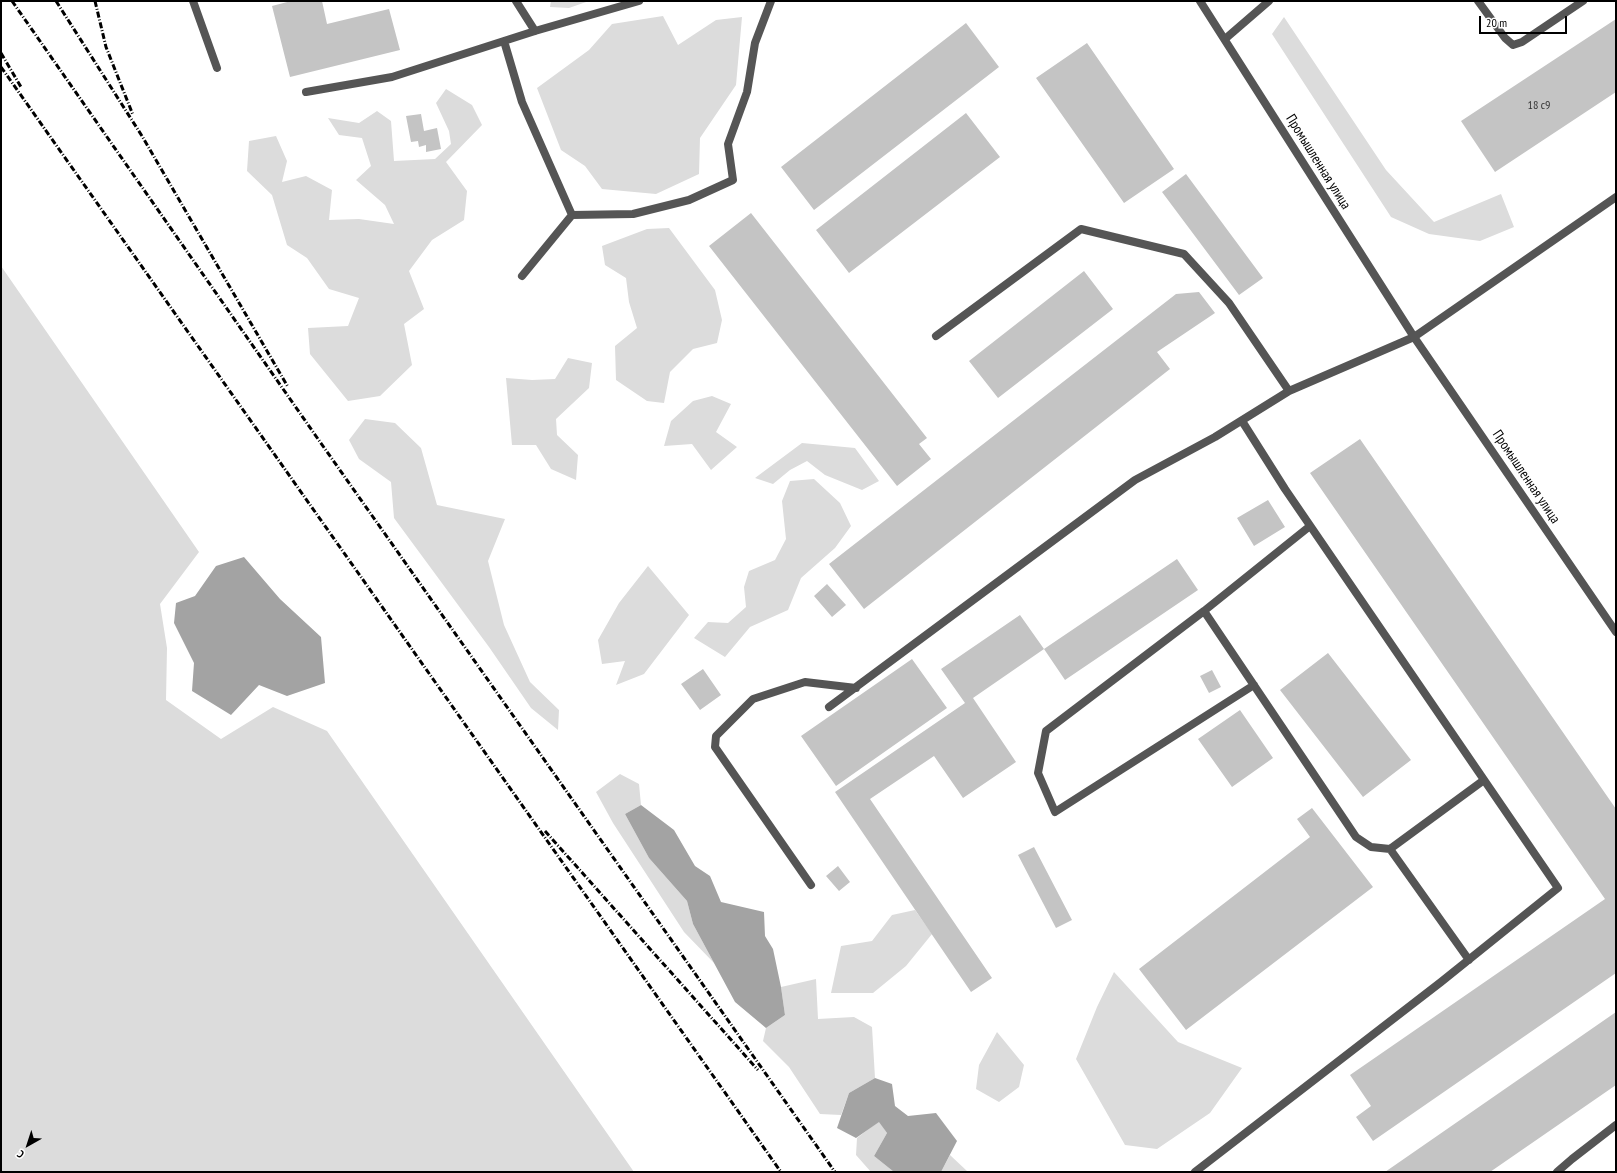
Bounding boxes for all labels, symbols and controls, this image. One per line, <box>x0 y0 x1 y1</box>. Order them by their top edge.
scale bar <box>1481 8 1569 34</box>
text: 20 m <box>1486 15 1507 30</box>
house number: 18 с9 <box>1527 99 1551 113</box>
street label: Промышленная улица <box>1282 111 1354 213</box>
street label: Промышленная улица <box>1489 427 1563 527</box>
north arrow <box>8 1125 48 1165</box>
text: С <box>14 1147 27 1161</box>

